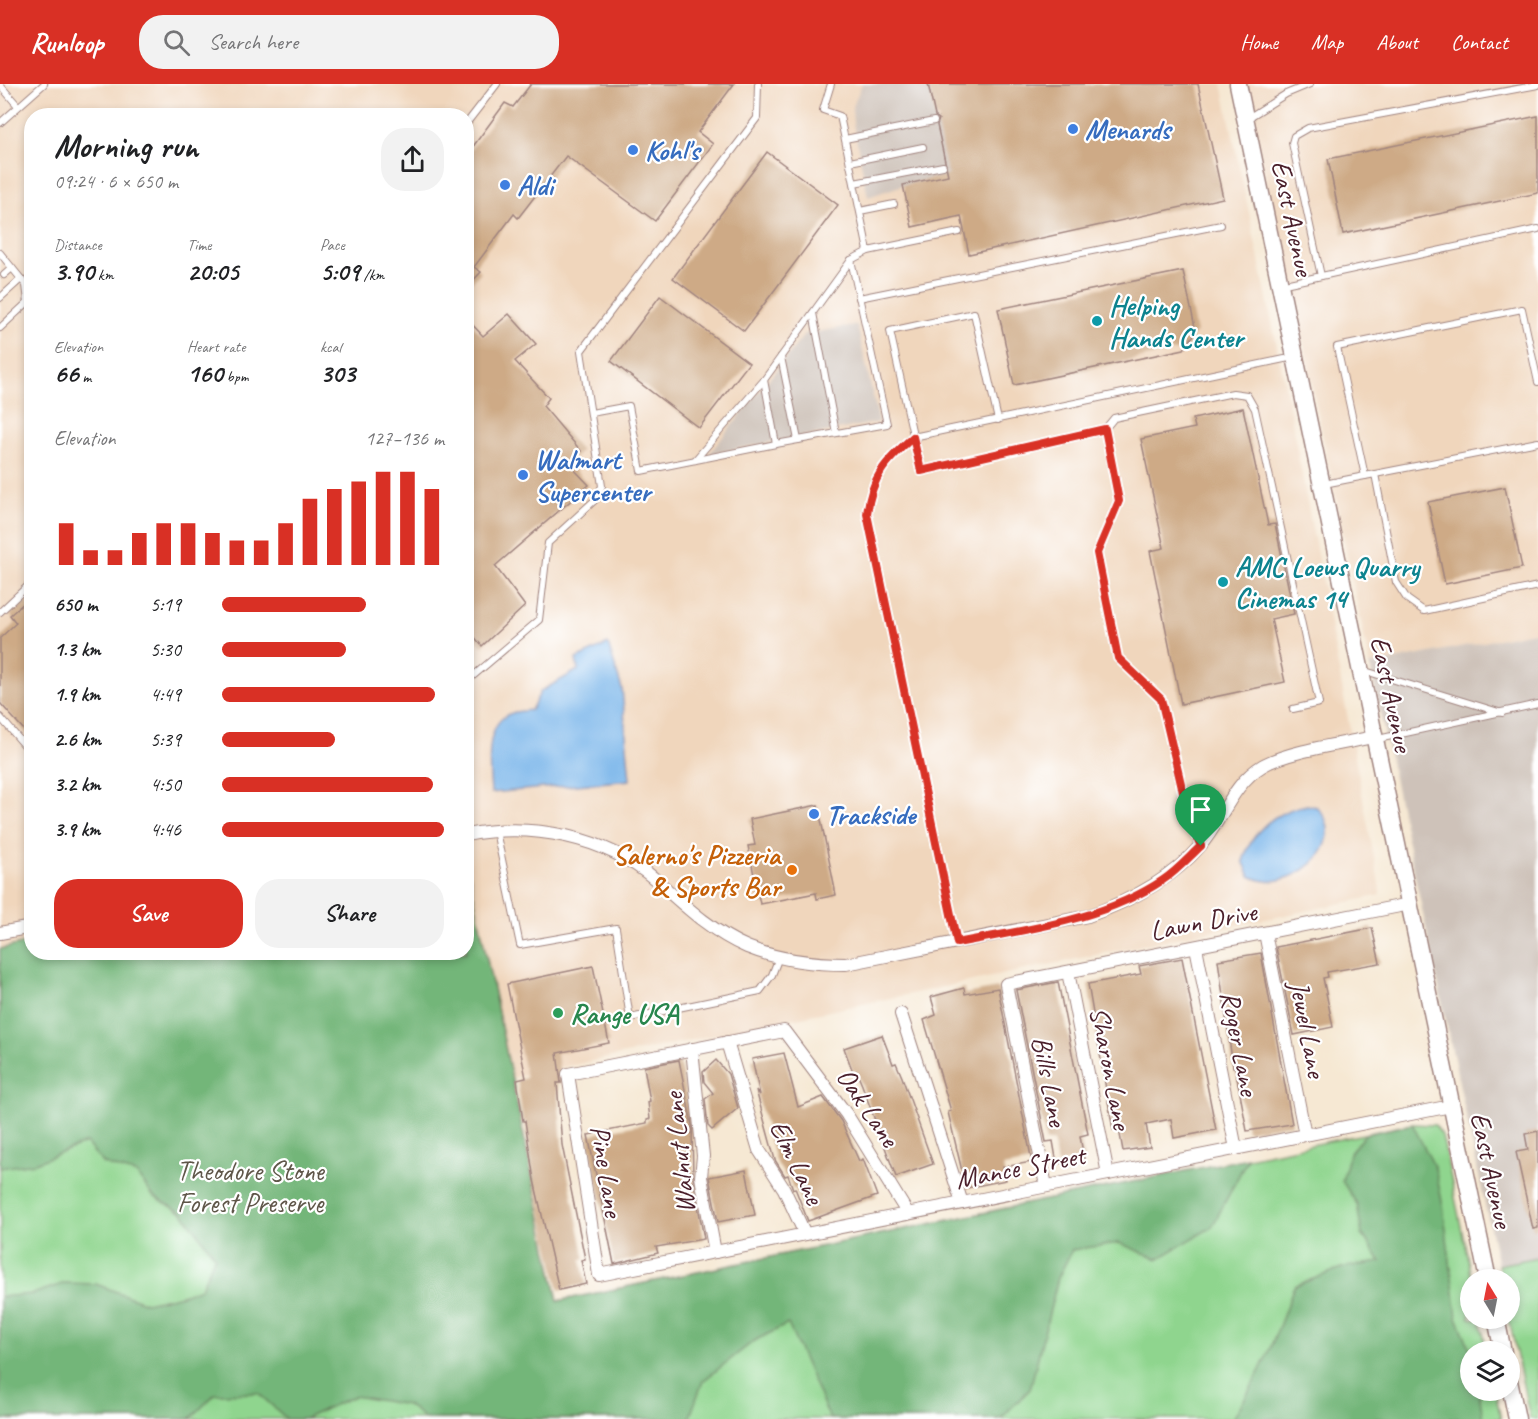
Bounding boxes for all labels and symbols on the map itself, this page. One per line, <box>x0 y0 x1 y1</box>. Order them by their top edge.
place label: Menards <box>1085 112 1173 147</box>
marker: Menards <box>1066 122 1080 136</box>
place label: Kohl's <box>645 133 702 168</box>
marker: Kohl's <box>626 143 640 157</box>
street label: East Avenue <box>1264 157 1323 281</box>
place label: Aldi <box>517 168 557 203</box>
marker: Aldi <box>498 178 512 192</box>
place label: Helping Hands Center <box>1109 288 1246 355</box>
marker: Helping Hands Center <box>1090 314 1104 328</box>
place label: Walmart Supercenter <box>535 442 653 509</box>
marker: Walmart Supercenter <box>516 468 530 482</box>
place label: AMC Loews Quarry Cinemas 14 <box>1235 549 1422 616</box>
marker: AMC Loews Quarry Cinemas 14 <box>1216 575 1230 589</box>
street label: East Avenue <box>1363 633 1422 757</box>
pin <box>1175 784 1226 846</box>
place label: Trackside <box>826 797 918 832</box>
marker: Trackside <box>807 807 821 821</box>
place label: Salerno's Pizzeria & Sports Bar <box>613 837 783 904</box>
marker: Salerno's Pizzeria & Sports Bar <box>785 863 799 877</box>
street label: Lawn Drive <box>1147 893 1261 948</box>
street label: Jewel Lane <box>1281 976 1335 1082</box>
street label: Roger Lane <box>1213 988 1268 1100</box>
place label: Range USA <box>570 996 680 1031</box>
street label: Sharon Lane <box>1082 1004 1140 1134</box>
marker: Range USA <box>551 1006 565 1020</box>
street label: Bills Lane <box>1024 1033 1076 1131</box>
street label: Oak Lane <box>829 1061 908 1155</box>
street label: Walnut Lane <box>655 1089 703 1215</box>
street label: East Avenue <box>1463 1109 1522 1233</box>
street label: Elm Lane <box>762 1114 833 1212</box>
street label: Pine Lane <box>583 1123 632 1221</box>
street label: Mance Street <box>952 1137 1090 1197</box>
park label: Theodore Stone Forest Preserve <box>176 1153 326 1220</box>
north arrow <box>1460 1269 1520 1329</box>

